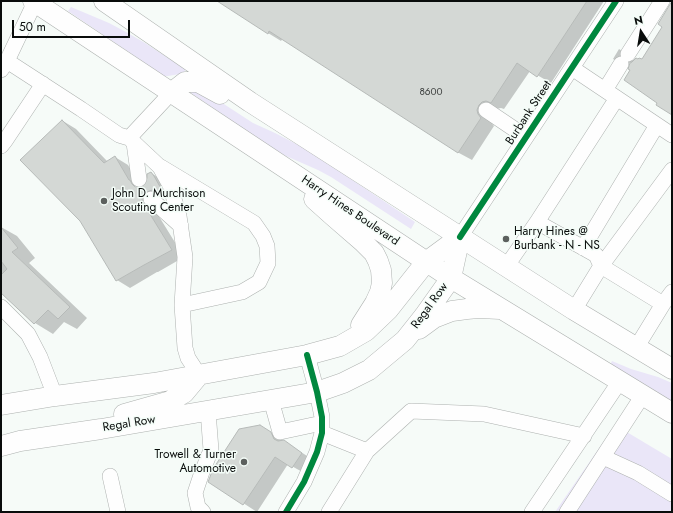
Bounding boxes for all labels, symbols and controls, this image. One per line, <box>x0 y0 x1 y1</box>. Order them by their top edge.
scale bar <box>14 12 132 38</box>
north arrow <box>621 12 661 52</box>
text: N <box>633 12 644 29</box>
text: 50 m <box>19 18 46 36</box>
street label: Burbank Street <box>503 78 555 148</box>
house number: 8600 <box>419 87 443 99</box>
street label: Harry Hines Boulevard <box>298 173 402 249</box>
place label: John D. Murchison Scouting Center <box>112 187 205 215</box>
marker: John D. Murchison Scouting Center <box>99 196 109 206</box>
place label: Harry Hines @ Burbank - N - NS <box>514 225 600 253</box>
marker: Harry Hines @ Burbank - N - NS <box>501 234 511 244</box>
street label: Regal Row <box>409 280 451 332</box>
street label: Regal Row <box>102 413 156 435</box>
place label: Trowell & Turner Automotive <box>154 448 236 476</box>
marker: Trowell & Turner Automotive <box>239 457 249 467</box>

